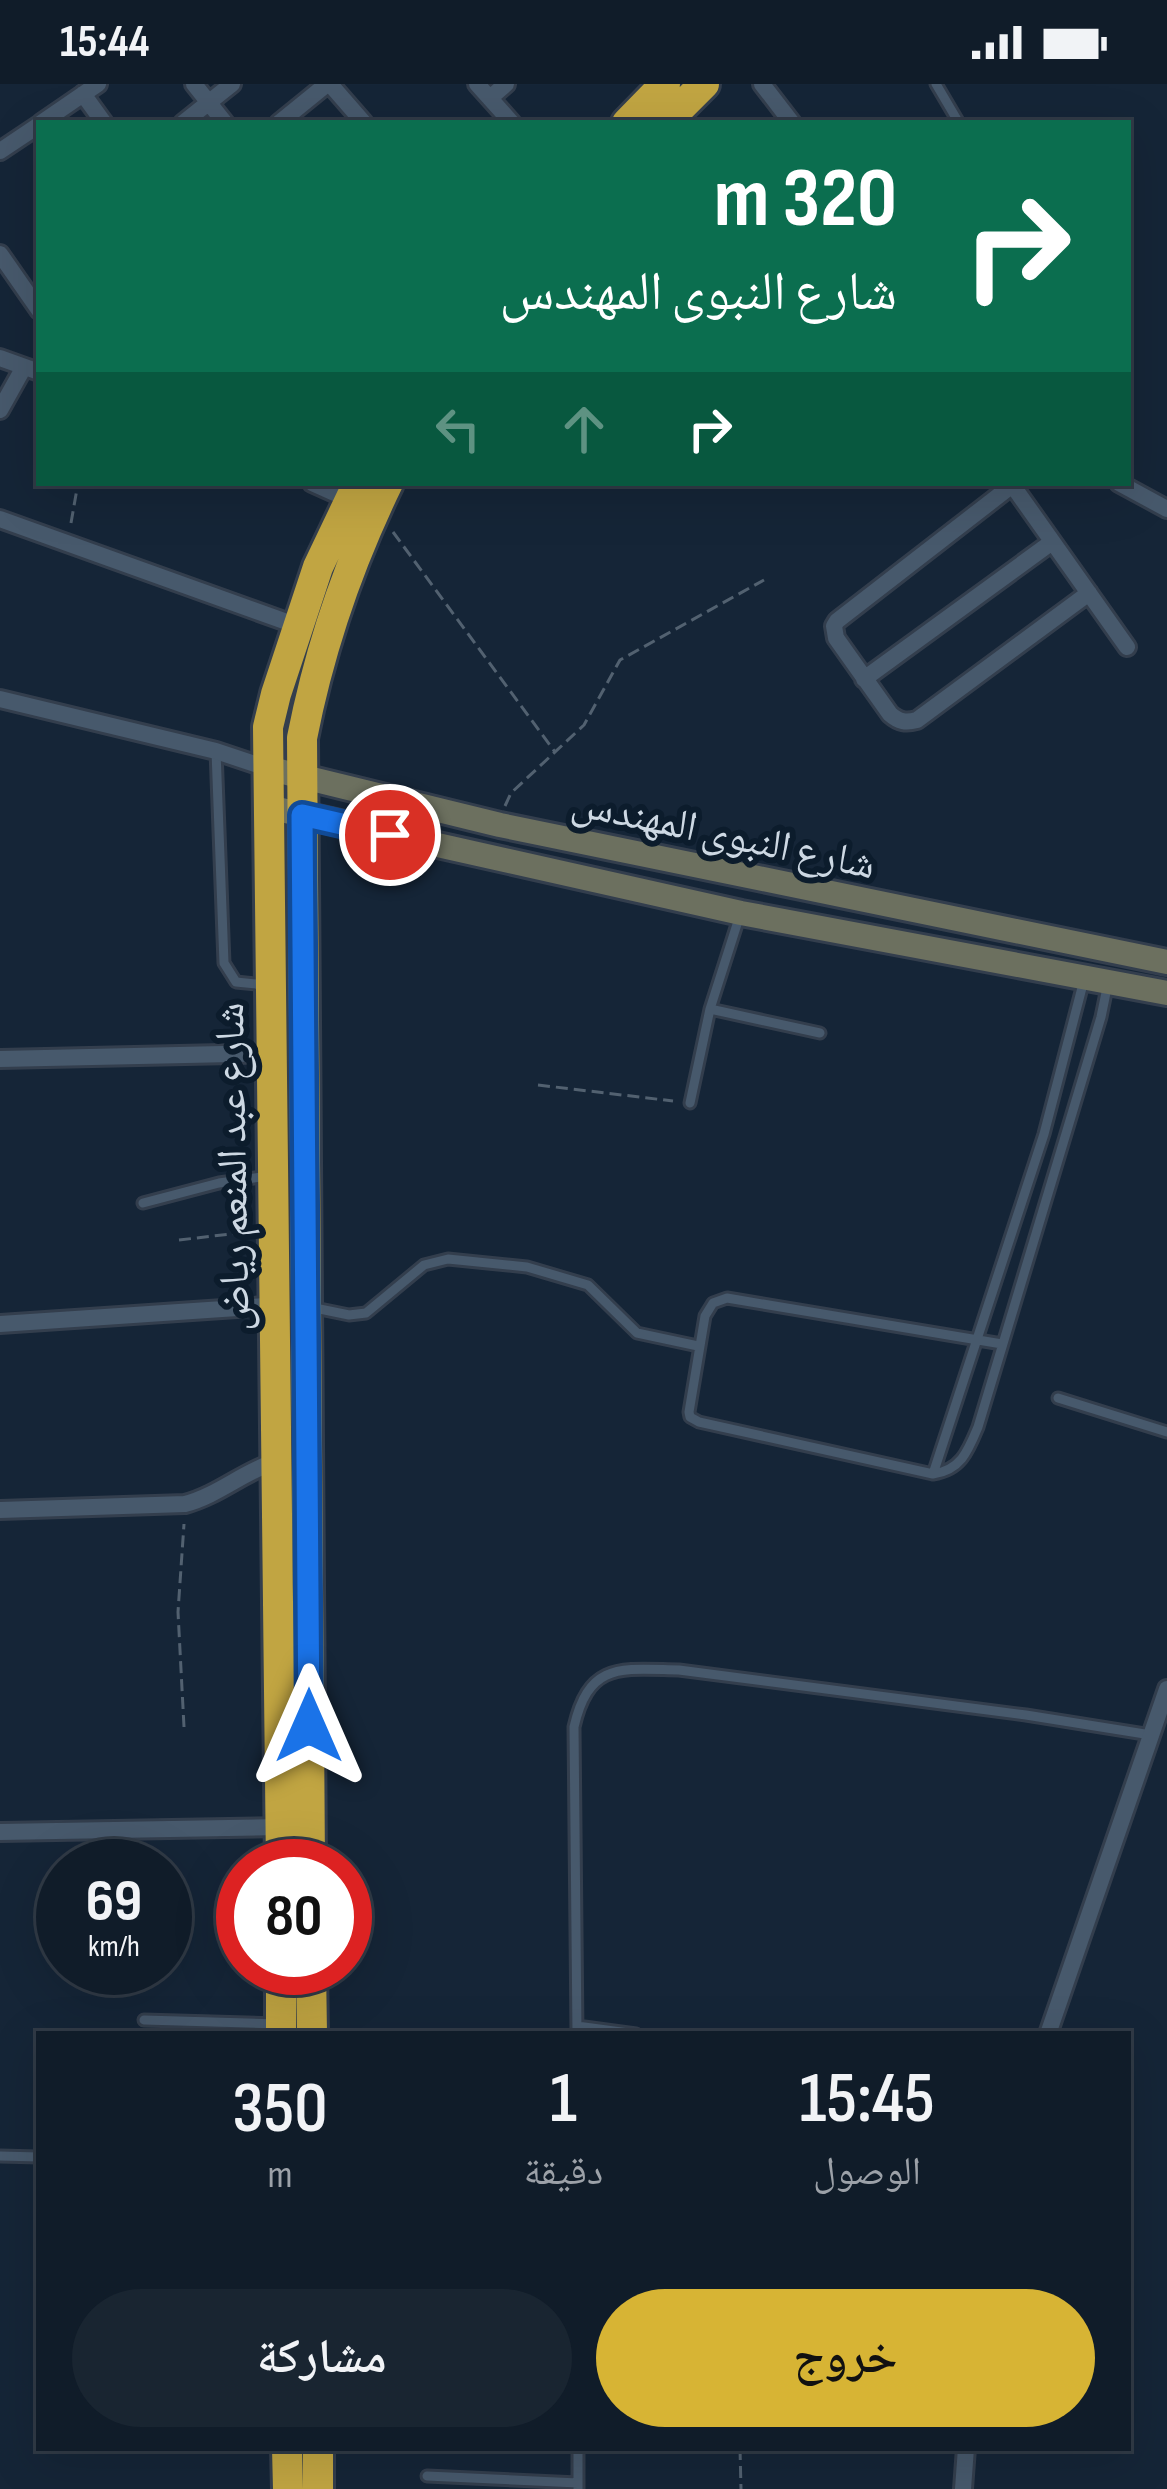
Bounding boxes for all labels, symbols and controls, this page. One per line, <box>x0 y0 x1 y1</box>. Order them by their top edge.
text: 15:44 <box>60 15 150 70</box>
text: 320 m <box>714 149 897 250</box>
icon: right <box>939 168 1095 324</box>
text: شارع النبوى المهندس <box>499 260 897 325</box>
icon: left <box>425 396 491 462</box>
icon: ahead <box>551 396 617 462</box>
icon: right <box>677 396 743 462</box>
street label: شارع النبوى المهندس <box>567 777 880 892</box>
pin <box>339 784 441 886</box>
icon: arrive <box>357 802 423 868</box>
street label: شارع عبد المنعم رياض <box>205 1002 262 1332</box>
position arrow <box>246 1663 372 1789</box>
speed limit sign: 80 <box>216 1839 372 1995</box>
text: 69 <box>86 1866 142 1938</box>
text: km/h <box>88 1929 140 1965</box>
text: 1 <box>550 2056 577 2143</box>
text: 15:45 <box>799 2056 935 2143</box>
text: 350 <box>232 2066 328 2153</box>
text: دقيقة <box>524 2149 603 2196</box>
text: الوصول <box>813 2149 921 2196</box>
text: m <box>267 2152 292 2199</box>
button: مشاركة <box>72 2289 572 2427</box>
button: خروج <box>596 2289 1095 2427</box>

